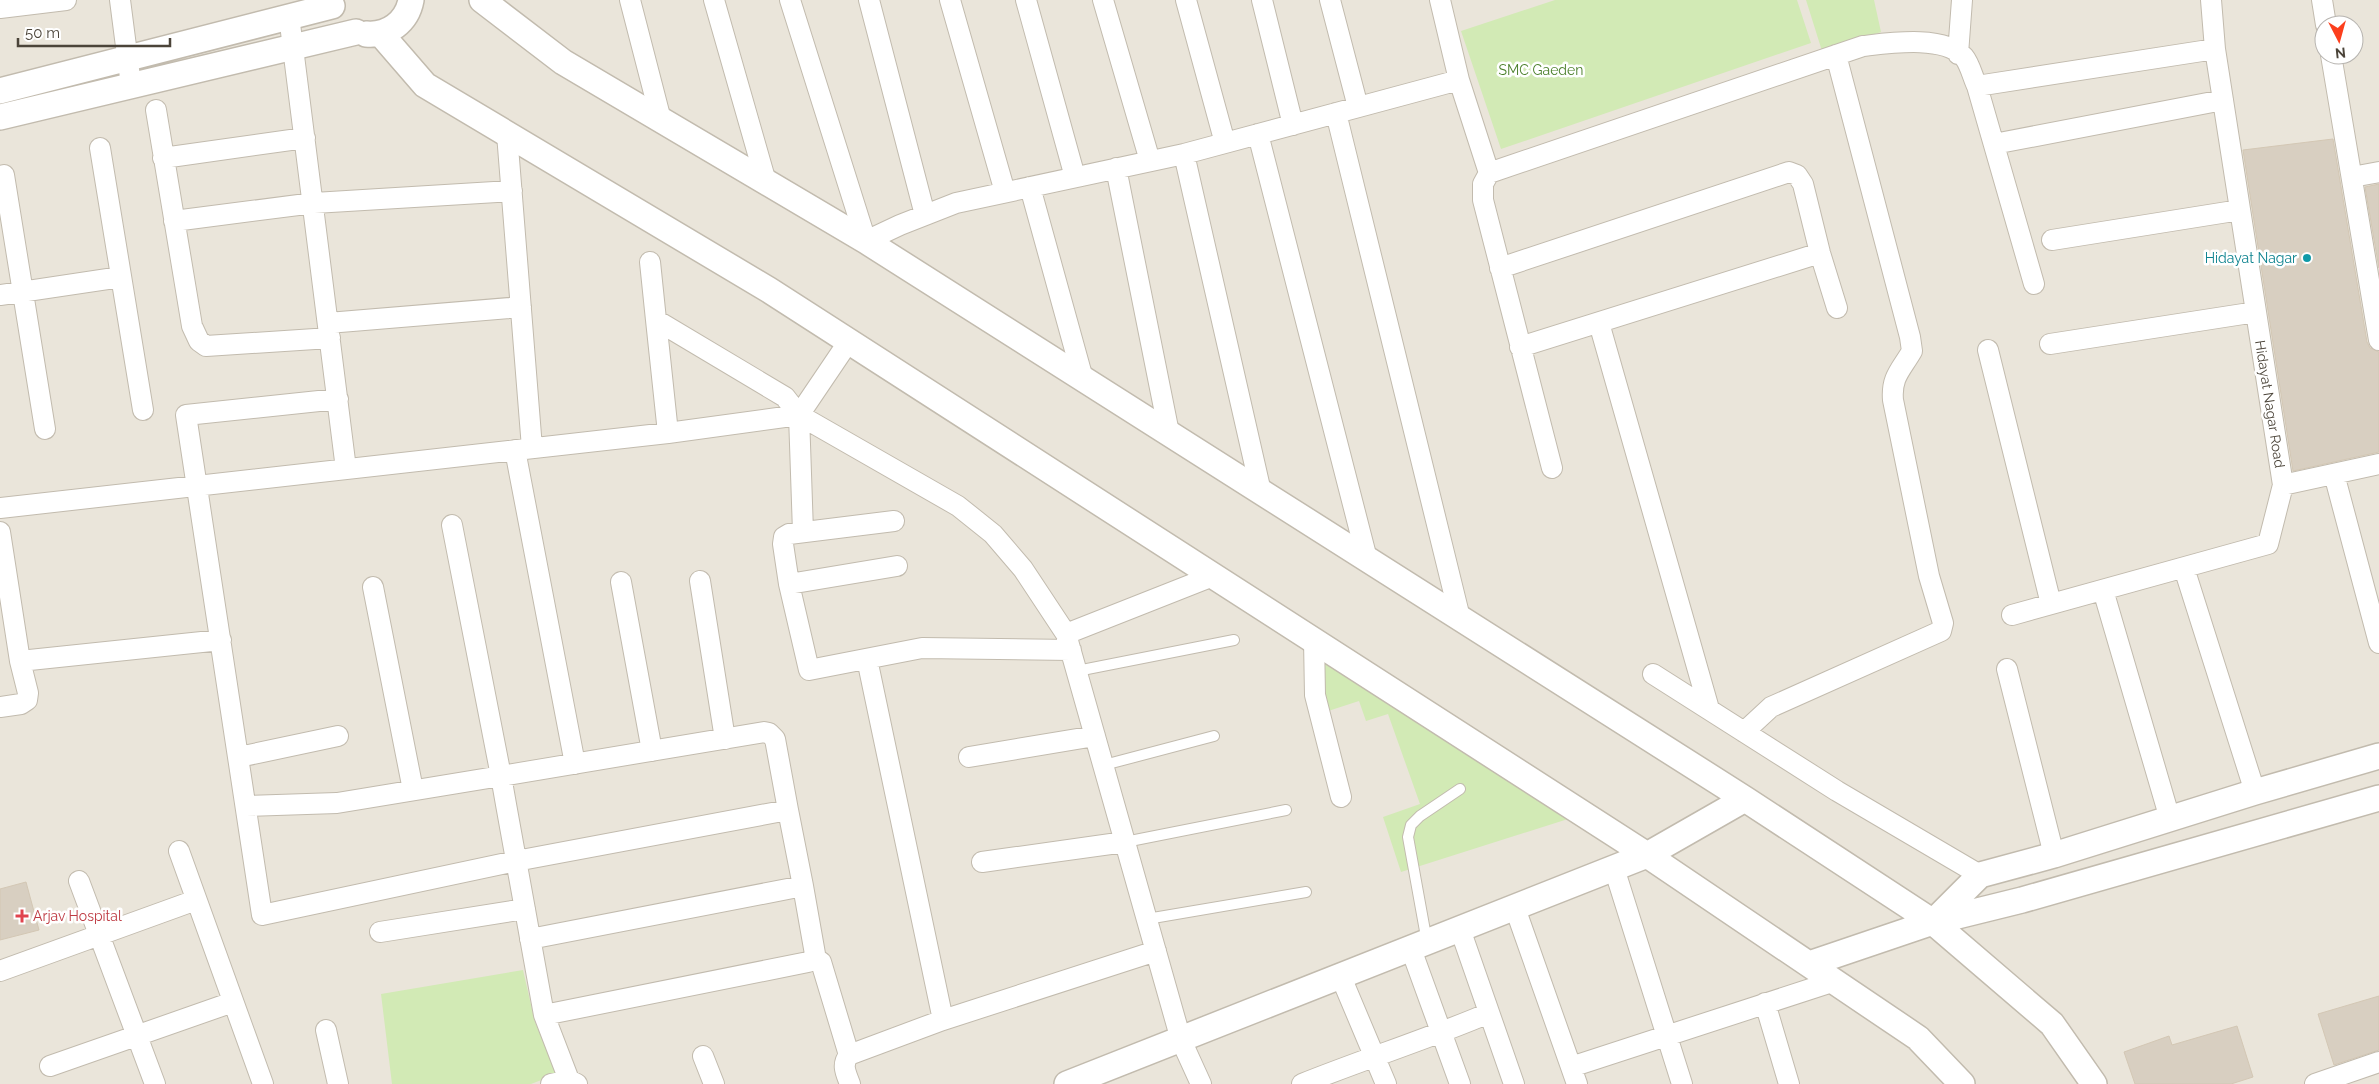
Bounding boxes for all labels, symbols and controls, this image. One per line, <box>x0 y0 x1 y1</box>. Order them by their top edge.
scale bar <box>18 15 170 47</box>
north arrow <box>2314 15 2364 65</box>
text: 50 m <box>25 24 60 42</box>
text: N <box>2334 44 2347 61</box>
park label: SMC Gaeden <box>1499 62 1583 78</box>
place label: Hidayat Nagar <box>2205 250 2297 266</box>
marker: Hidayat Nagar <box>2301 252 2313 264</box>
street label: Hidayat Nagar Road <box>2252 339 2288 469</box>
place label: Arjav Hospital <box>33 908 122 924</box>
marker: Arjav Hospital <box>15 909 29 923</box>

